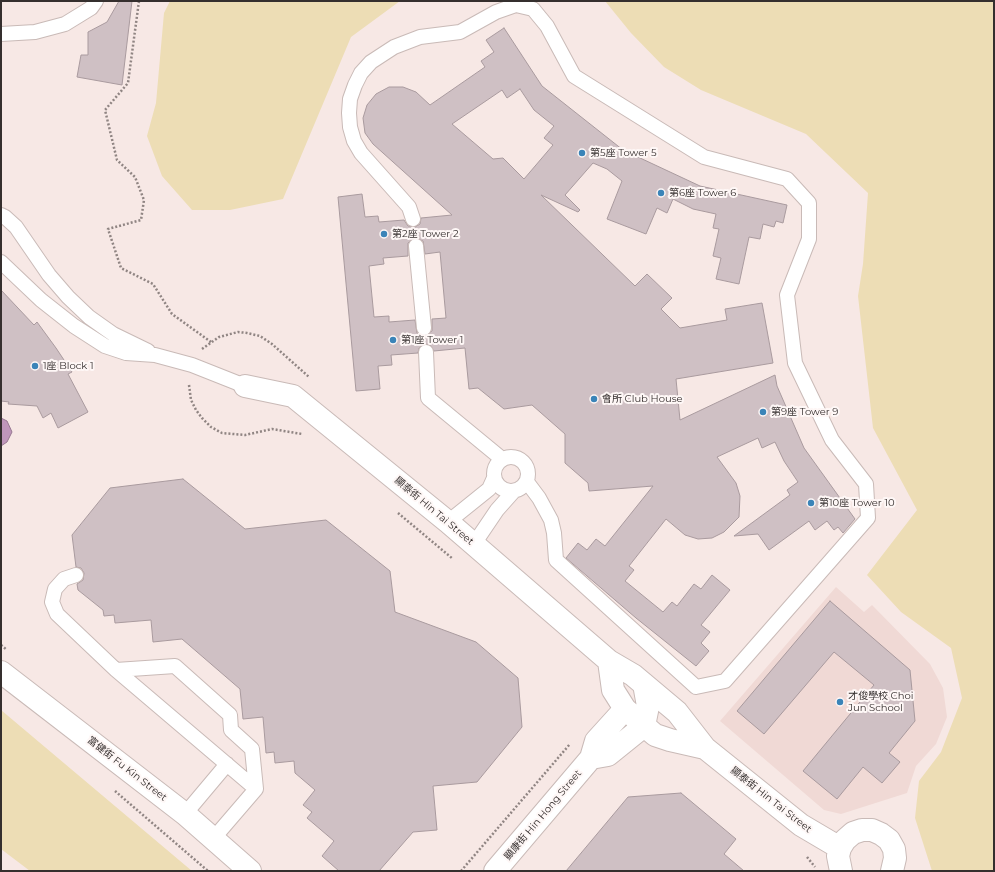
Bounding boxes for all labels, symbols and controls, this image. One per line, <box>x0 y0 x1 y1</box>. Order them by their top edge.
place label: 第5座 Tower 5 <box>590 147 657 159</box>
marker: 第5座 Tower 5 <box>577 148 587 158</box>
place label: 第6座 Tower 6 <box>669 187 736 199</box>
marker: 第6座 Tower 6 <box>656 188 666 198</box>
place label: 第2座 Tower 2 <box>392 228 459 240</box>
marker: 第2座 Tower 2 <box>379 229 389 239</box>
place label: 第1座 Tower 1 <box>401 334 463 346</box>
marker: 第1座 Tower 1 <box>388 335 398 345</box>
place label: 1座 Block 1 <box>43 360 93 372</box>
marker: 1座 Block 1 <box>30 361 40 371</box>
place label: 會所 Club House <box>602 393 683 405</box>
marker: 會所 Club House <box>589 394 599 404</box>
place label: 第9座 Tower 9 <box>771 406 838 418</box>
marker: 第9座 Tower 9 <box>758 407 768 417</box>
street label: 顯泰街 Hin Tai Street <box>392 474 476 548</box>
place label: 第10座 Tower 10 <box>819 497 895 509</box>
marker: 第10座 Tower 10 <box>806 498 816 508</box>
place label: 才俊學校 Choi Jun School <box>848 690 913 714</box>
marker: 才俊學校 Choi Jun School <box>835 697 845 707</box>
street label: 富健街 Fu Kin Street <box>85 734 169 804</box>
street label: 顯泰街 Hin Tai Street <box>728 765 814 835</box>
street label: 顯康街 Hin Hong Street <box>502 768 584 862</box>

